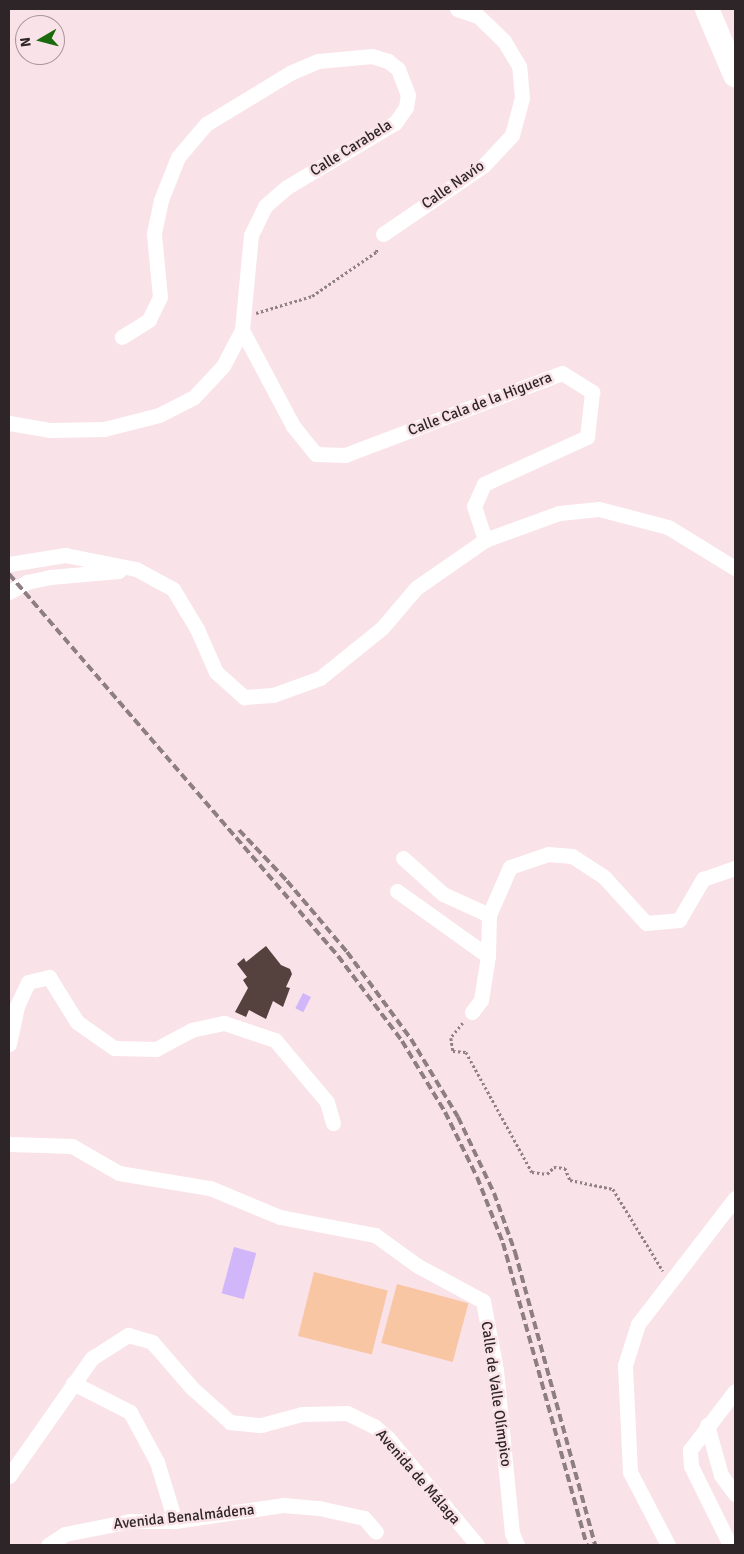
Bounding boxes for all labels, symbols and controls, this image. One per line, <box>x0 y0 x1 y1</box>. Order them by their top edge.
north arrow <box>15 15 65 65</box>
text: N <box>17 36 35 48</box>
street label: Calle Carabela <box>307 116 395 180</box>
street label: Calle Navío <box>418 157 488 213</box>
street label: Calle Cala de la Higuera <box>406 368 554 440</box>
street label: Calle de Valle Olímpico <box>477 1320 515 1468</box>
street label: Avenida de Málaga <box>372 1426 464 1528</box>
street label: Avenida Benalmádena <box>113 1501 255 1533</box>

